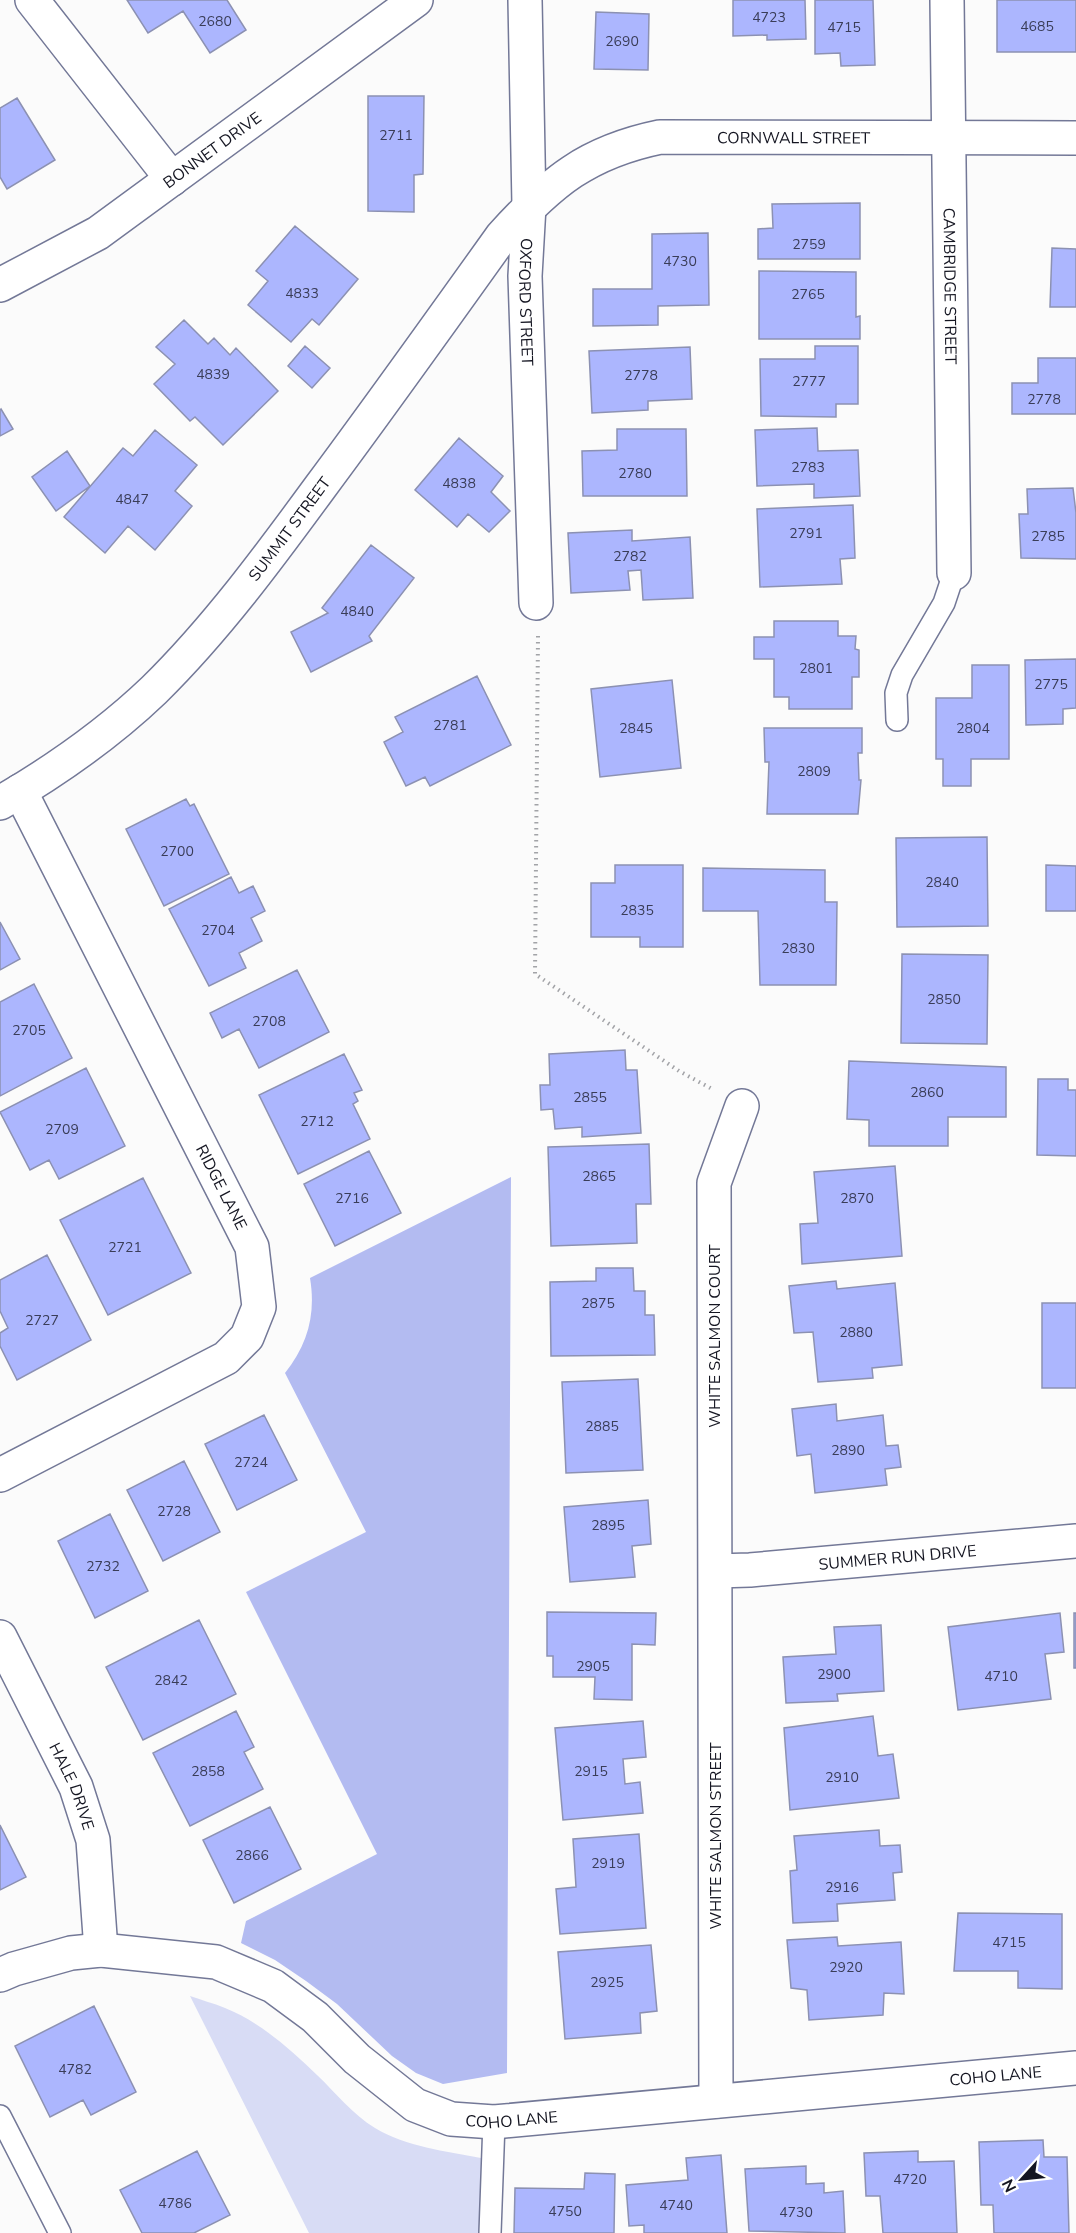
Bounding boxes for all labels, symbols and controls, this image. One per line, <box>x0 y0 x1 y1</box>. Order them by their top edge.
house number: 4723 <box>752 8 786 27</box>
house number: 2680 <box>198 12 232 31</box>
house number: 4685 <box>1020 17 1054 36</box>
house number: 4715 <box>827 18 861 37</box>
house number: 2690 <box>605 32 639 51</box>
street label: BONNET DRIVE <box>159 107 266 194</box>
house number: 2711 <box>379 126 413 145</box>
street label: CORNWALL STREET <box>717 127 871 150</box>
street label: CAMBRIDGE STREET <box>938 208 961 365</box>
house number: 2759 <box>792 235 826 254</box>
street label: OXFORD STREET <box>513 237 538 366</box>
house number: 4730 <box>663 252 697 271</box>
house number: 4833 <box>285 284 319 303</box>
house number: 2765 <box>791 285 825 304</box>
house number: 4839 <box>196 365 230 384</box>
house number: 2778 <box>624 366 658 385</box>
house number: 2777 <box>792 372 826 391</box>
house number: 2778 <box>1027 390 1061 409</box>
house number: 2783 <box>791 458 825 477</box>
house number: 2780 <box>618 464 652 483</box>
street label: SUMMIT STREET <box>244 472 336 586</box>
house number: 4838 <box>442 474 476 493</box>
house number: 4847 <box>115 490 149 509</box>
house number: 2791 <box>789 524 823 543</box>
house number: 2785 <box>1031 527 1065 546</box>
house number: 2782 <box>613 547 647 566</box>
house number: 4840 <box>340 602 374 621</box>
house number: 2801 <box>799 659 833 678</box>
house number: 2775 <box>1034 675 1068 694</box>
house number: 2781 <box>433 716 467 735</box>
house number: 2845 <box>619 719 653 738</box>
house number: 2804 <box>956 719 990 738</box>
house number: 2809 <box>797 762 831 781</box>
house number: 2700 <box>160 842 194 861</box>
house number: 2840 <box>925 873 959 892</box>
house number: 2835 <box>620 901 654 920</box>
house number: 2704 <box>201 921 235 940</box>
house number: 2830 <box>781 939 815 958</box>
house number: 2850 <box>927 990 961 1009</box>
house number: 2708 <box>252 1012 286 1031</box>
house number: 2705 <box>12 1021 46 1040</box>
house number: 2860 <box>910 1083 944 1102</box>
house number: 2855 <box>573 1088 607 1107</box>
house number: 2712 <box>300 1112 334 1131</box>
house number: 2709 <box>45 1120 79 1139</box>
street label: RIDGE LANE <box>190 1141 252 1234</box>
house number: 2865 <box>582 1167 616 1186</box>
house number: 2716 <box>335 1189 369 1208</box>
house number: 2870 <box>840 1189 874 1208</box>
house number: 2721 <box>108 1238 142 1257</box>
street label: WHITE SALMON COURT <box>704 1244 726 1428</box>
house number: 2875 <box>581 1294 615 1313</box>
house number: 2727 <box>25 1311 59 1330</box>
house number: 2880 <box>839 1323 873 1342</box>
house number: 2885 <box>585 1417 619 1436</box>
house number: 2890 <box>831 1441 865 1460</box>
house number: 2724 <box>234 1453 268 1472</box>
house number: 2728 <box>157 1502 191 1521</box>
house number: 2895 <box>591 1516 625 1535</box>
street label: SUMMER RUN DRIVE <box>818 1540 977 1576</box>
house number: 2732 <box>86 1557 120 1576</box>
house number: 2905 <box>576 1657 610 1676</box>
house number: 2900 <box>817 1665 851 1684</box>
house number: 4710 <box>984 1667 1018 1686</box>
house number: 2842 <box>154 1671 188 1690</box>
street label: HALE DRIVE <box>43 1739 99 1833</box>
street label: WHITE SALMON STREET <box>705 1742 727 1930</box>
house number: 2858 <box>191 1762 225 1781</box>
house number: 2915 <box>574 1762 608 1781</box>
house number: 2910 <box>825 1768 859 1787</box>
house number: 2866 <box>235 1846 269 1865</box>
house number: 2919 <box>591 1854 625 1873</box>
house number: 2916 <box>825 1878 859 1897</box>
house number: 4715 <box>992 1933 1026 1952</box>
house number: 2920 <box>829 1958 863 1977</box>
house number: 2925 <box>590 1973 624 1992</box>
house number: 4782 <box>58 2060 92 2079</box>
street label: COHO LANE <box>948 2061 1043 2092</box>
street label: COHO LANE <box>465 2106 559 2134</box>
north arrow <box>992 2149 1052 2209</box>
house number: 4720 <box>893 2170 927 2189</box>
text: N <box>997 2175 1022 2196</box>
house number: 4786 <box>158 2194 192 2213</box>
house number: 4740 <box>659 2196 693 2215</box>
house number: 4750 <box>548 2202 582 2221</box>
house number: 4730 <box>779 2203 813 2222</box>

